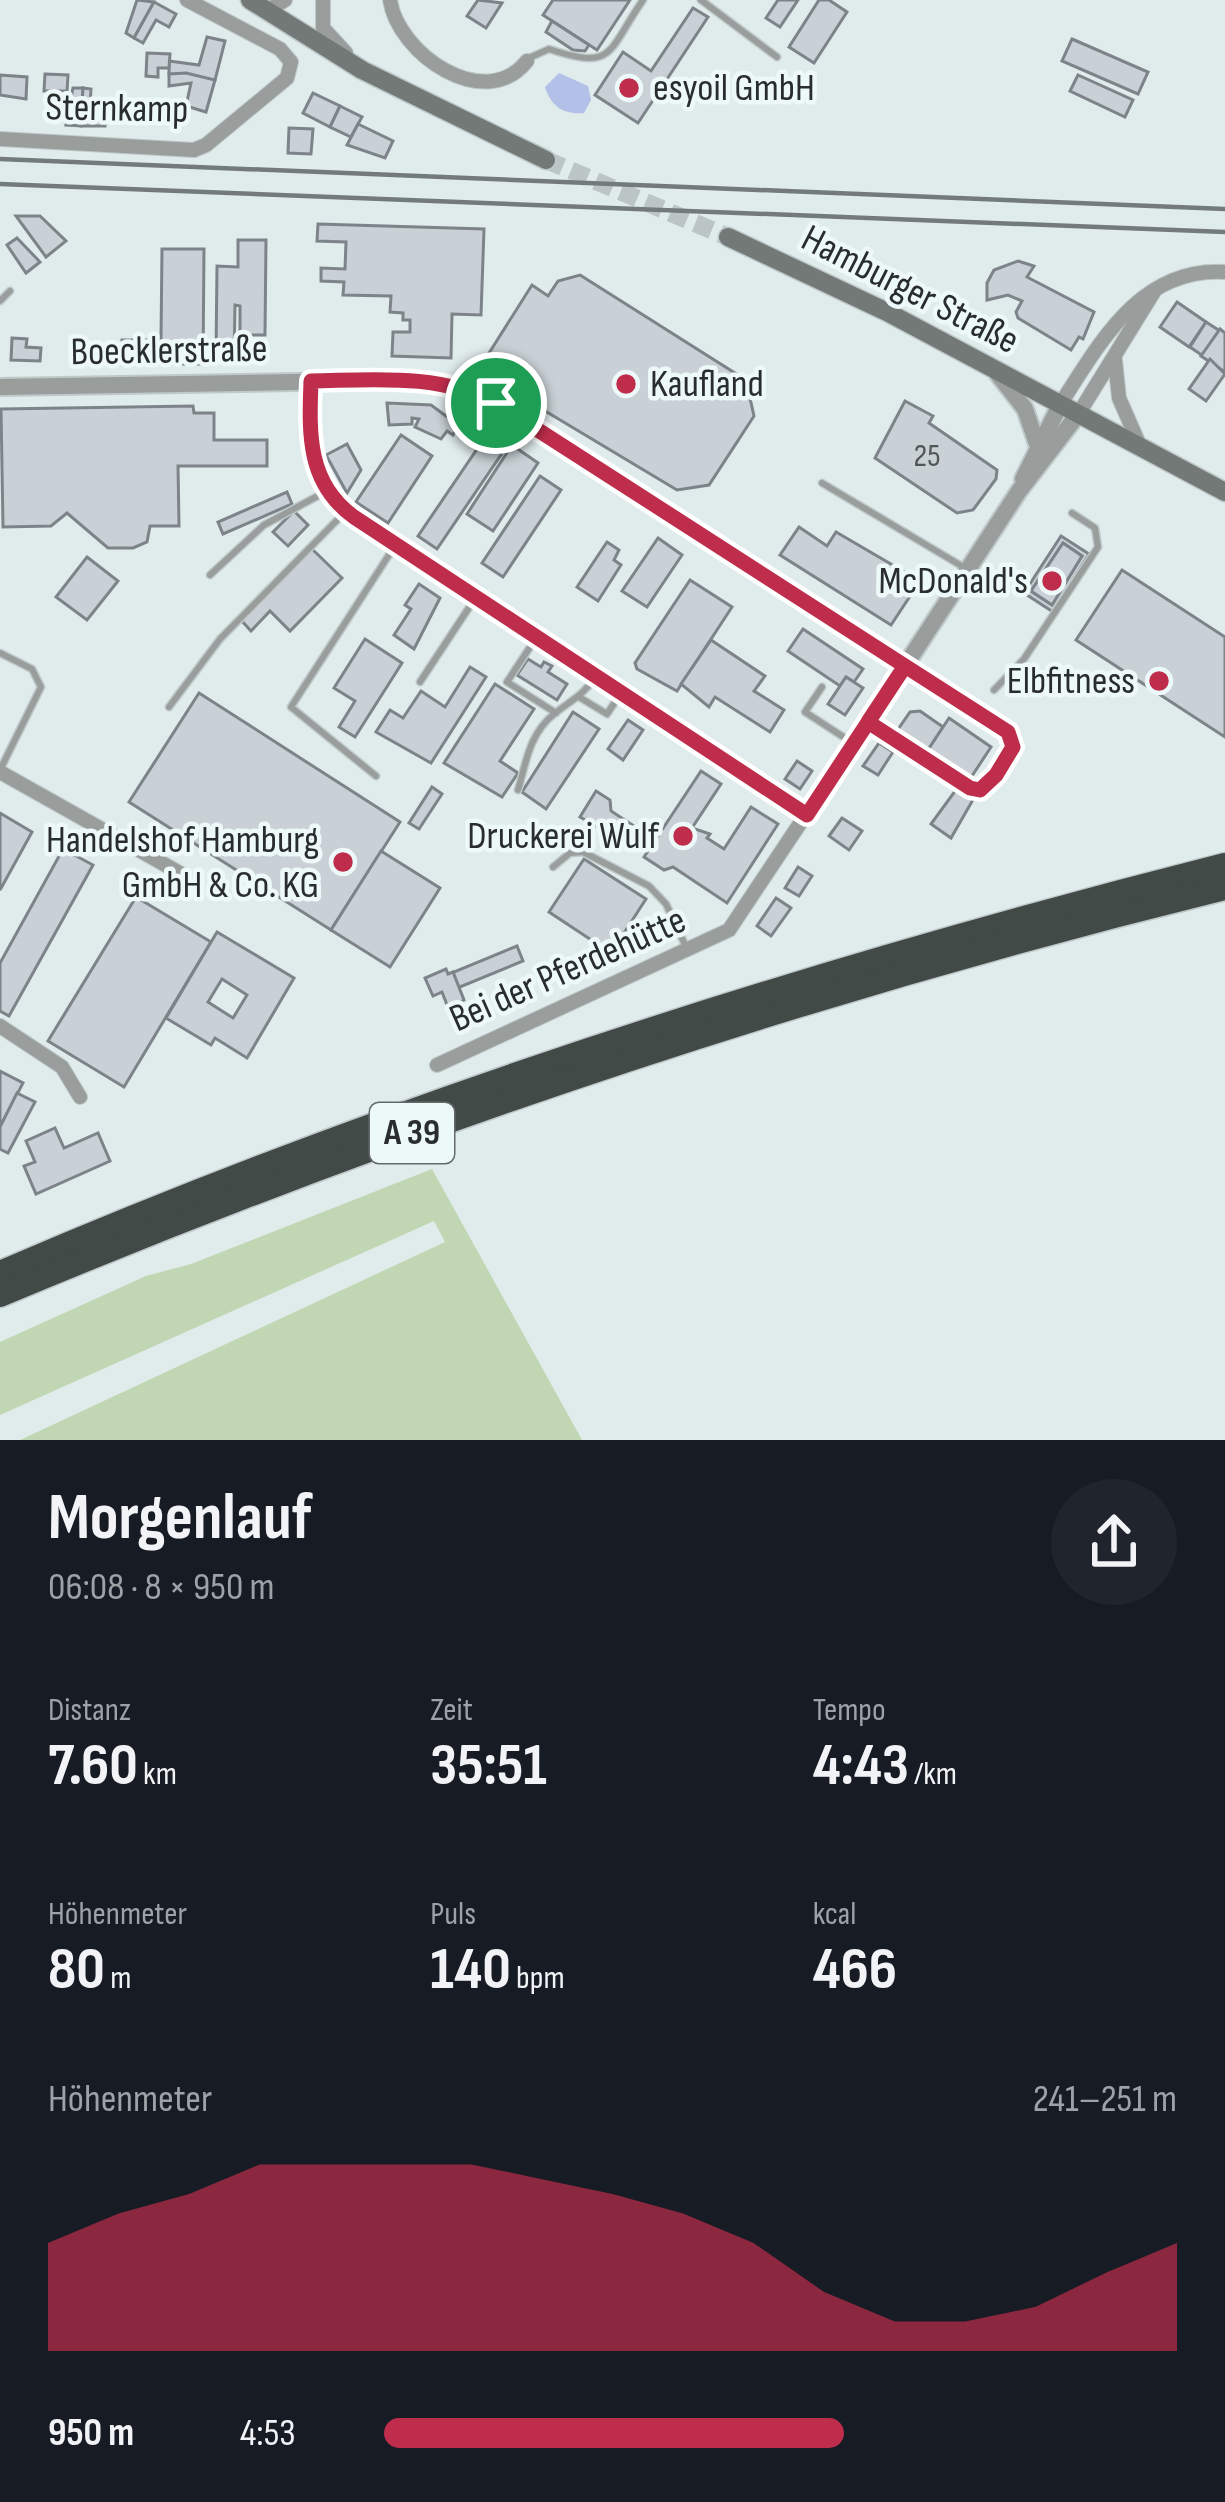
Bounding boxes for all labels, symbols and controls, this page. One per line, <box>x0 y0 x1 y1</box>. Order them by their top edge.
place label: esyoil GmbH <box>653 65 815 112</box>
marker: esyoil GmbH <box>616 75 642 101</box>
street label: Sternkamp <box>45 84 189 134</box>
street label: Hamburger Straße <box>794 215 1026 365</box>
street label: Boecklerstraße <box>70 326 268 376</box>
pin <box>445 352 547 454</box>
place label: Kaufland <box>650 361 764 408</box>
icon: arrive <box>463 370 529 436</box>
marker: Kaufland <box>613 371 639 397</box>
house number: 25 <box>914 436 940 476</box>
place label: McDonald's <box>879 558 1028 605</box>
marker: McDonald's <box>1039 568 1065 594</box>
place label: Elbfitness <box>1007 658 1135 705</box>
marker: Elbfitness <box>1146 668 1172 694</box>
place label: Druckerei Wulf <box>467 813 660 860</box>
place label: Handelshof Hamburg GmbH & Co. KG <box>46 817 319 909</box>
marker: Druckerei Wulf <box>670 823 696 849</box>
marker: Handelshof Hamburg GmbH & Co. KG <box>330 849 356 875</box>
street label: Bei der Pferdehütte <box>443 897 693 1043</box>
road number: A 39 <box>370 1103 454 1163</box>
text: Morgenlauf <box>48 1479 312 1558</box>
button: share <box>1051 1479 1177 1605</box>
text: 06:08 · 8 × 950 m <box>48 1564 275 1611</box>
text: Distanz <box>48 1690 131 1730</box>
text: Zeit <box>430 1690 473 1730</box>
text: Tempo <box>813 1690 886 1730</box>
text: 7.60 <box>48 1730 138 1802</box>
text: 35:51 <box>430 1730 547 1802</box>
text: 4:43 <box>813 1730 909 1802</box>
text: km <box>138 1754 177 1794</box>
text: /km <box>909 1754 957 1794</box>
text: Höhenmeter <box>48 1894 187 1934</box>
text: Puls <box>430 1894 476 1934</box>
text: kcal <box>813 1894 856 1934</box>
text: 80 <box>48 1934 105 2006</box>
text: 140 <box>430 1934 511 2006</box>
text: 466 <box>813 1934 897 2006</box>
text: m <box>105 1958 131 1998</box>
text: bpm <box>511 1958 565 1998</box>
text: Höhenmeter <box>48 2076 212 2123</box>
text: 241–251 m <box>1033 2076 1177 2123</box>
text: 950 m <box>48 2410 134 2457</box>
text: 4:53 <box>240 2410 296 2457</box>

